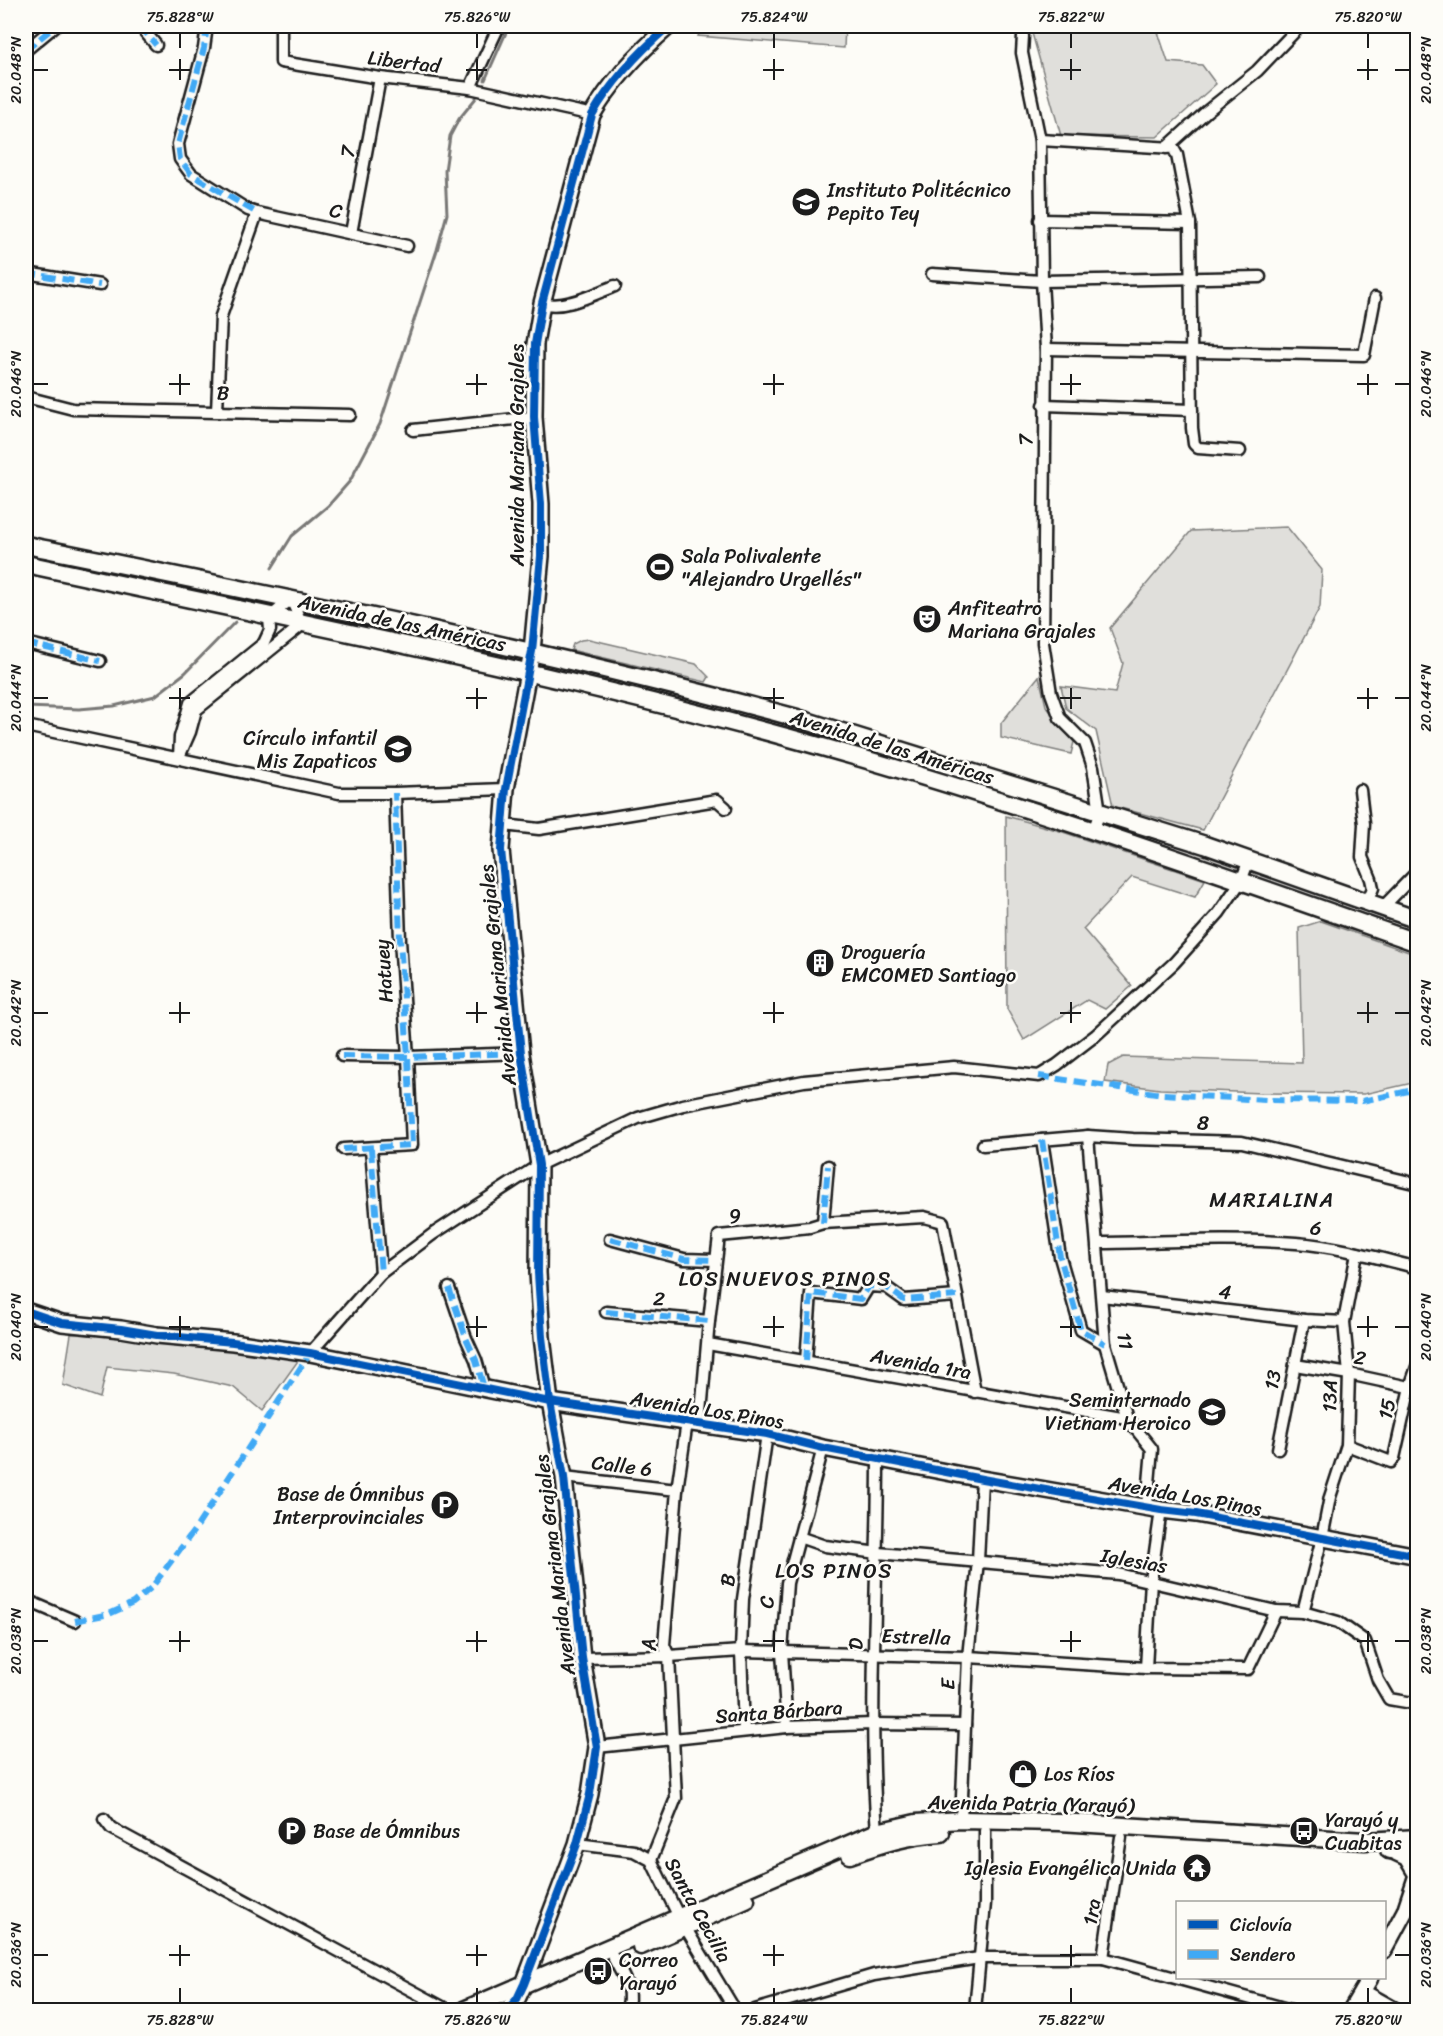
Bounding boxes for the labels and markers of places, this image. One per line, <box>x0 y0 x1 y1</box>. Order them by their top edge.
place label: Instituto Politécnico Pepito Tey <box>826 173 1011 231</box>
school or university icon: Instituto Politécnico Pepito Tey <box>790 186 822 218</box>
place label: Sala Polivalente "Alejandro Urgellés" <box>681 539 862 597</box>
sports icon: Sala Polivalente "Alejandro Urgellés" <box>644 551 676 583</box>
place label: Anfiteatro Mariana Grajales <box>947 591 1096 649</box>
theatre icon: Anfiteatro Mariana Grajales <box>911 603 943 635</box>
place label: Círculo infantil Mis Zapaticos <box>243 721 378 779</box>
school or university icon: Círculo infantil Mis Zapaticos <box>382 733 414 765</box>
place label: Droguería EMCOMED Santiago <box>841 935 1016 993</box>
building icon: Droguería EMCOMED Santiago <box>804 947 836 979</box>
place label: Seminternado Vietnam Heroico <box>1045 1383 1191 1441</box>
school or university icon: Seminternado Vietnam Heroico <box>1196 1396 1228 1428</box>
place label: Base de Ómnibus Interprovinciales <box>272 1477 425 1535</box>
parking icon: Base de Ómnibus Interprovinciales <box>429 1489 461 1521</box>
place label: Los Ríos <box>1044 1757 1116 1792</box>
shop icon: Los Ríos <box>1007 1758 1039 1790</box>
place label: Yarayó y Cuabitas <box>1325 1803 1403 1861</box>
place label: Base de Ómnibus <box>313 1814 461 1849</box>
parking icon: Base de Ómnibus <box>276 1815 308 1847</box>
bus stop icon: Yarayó y Cuabitas <box>1288 1815 1320 1847</box>
place label: Iglesia Evangélica Unida <box>964 1851 1177 1886</box>
temple icon: Iglesia Evangélica Unida <box>1181 1852 1213 1884</box>
place label: Correo Yarayó <box>619 1943 678 2001</box>
bus stop icon: Correo Yarayó <box>582 1955 614 1987</box>

